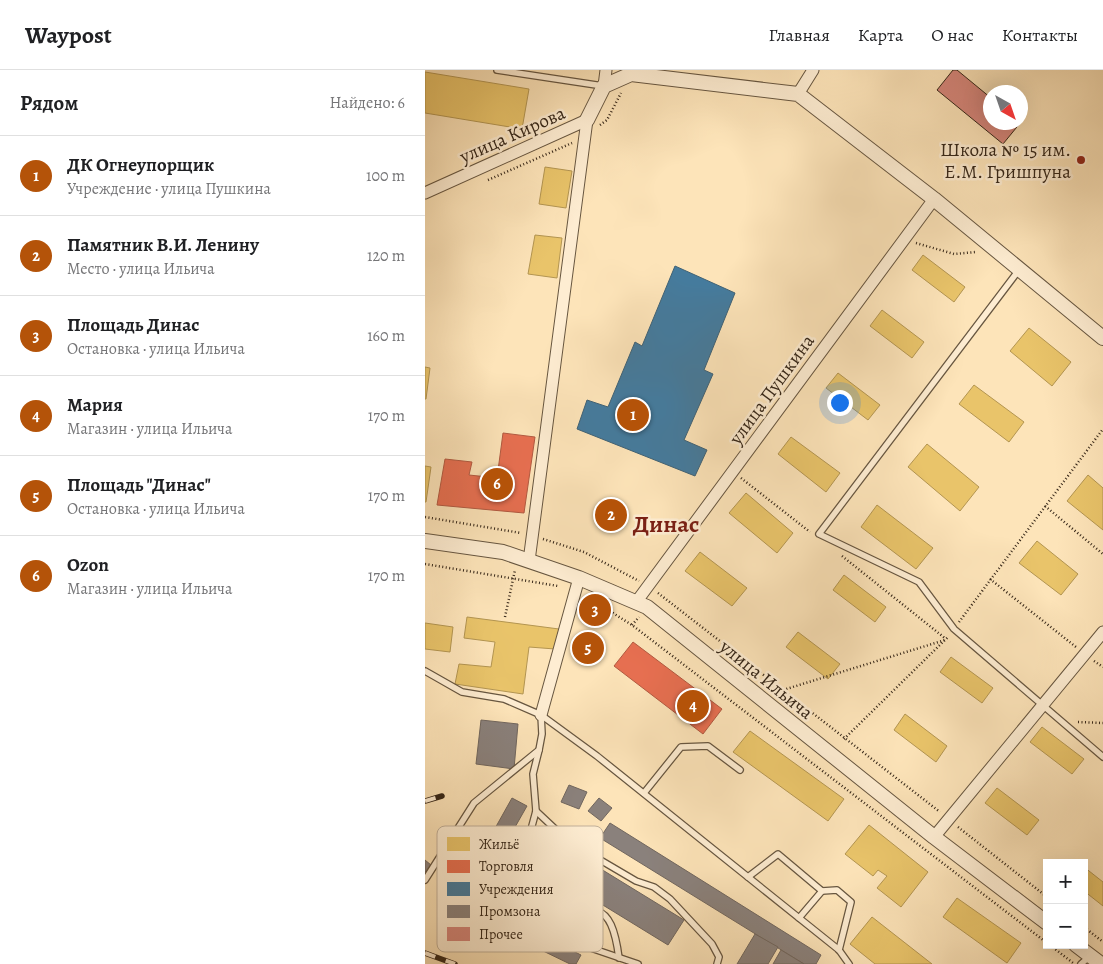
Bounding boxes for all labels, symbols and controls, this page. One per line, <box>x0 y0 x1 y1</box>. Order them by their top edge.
text: Waypost <box>25 19 112 51</box>
text: Главная <box>769 23 830 47</box>
text: Карта <box>858 23 903 47</box>
text: О нас <box>931 23 974 47</box>
text: Контакты <box>1002 23 1078 47</box>
north arrow <box>983 85 1028 130</box>
text: Рядом <box>20 89 78 117</box>
text: Найдено: 6 <box>330 92 405 114</box>
street label: улица Кирова <box>455 100 569 170</box>
place label: Школа № 15 им. Е.М. Гришпуна <box>940 137 1071 185</box>
text: ДК Огнеупорщик <box>67 152 214 178</box>
marker: Школа № 15 им. Е.М. Гришпуна <box>1075 154 1087 166</box>
text: 1 <box>33 165 39 187</box>
text: 100 m <box>366 165 405 187</box>
text: Учреждение · улица Пушкина <box>67 178 271 200</box>
text: Памятник В.И. Ленину <box>67 232 259 258</box>
text: 2 <box>32 245 40 267</box>
text: 120 m <box>367 245 405 267</box>
text: Место · улица Ильича <box>67 258 215 280</box>
text: Площадь Динас <box>67 312 199 338</box>
text: 3 <box>33 325 39 347</box>
text: 160 m <box>367 325 405 347</box>
street label: улица Пушкина <box>722 329 821 451</box>
text: Остановка · улица Ильича <box>67 338 245 360</box>
your location <box>827 390 853 416</box>
text: Мария <box>67 392 123 418</box>
pin: 1 <box>617 396 649 434</box>
text: 4 <box>32 405 40 427</box>
text: 170 m <box>368 405 405 427</box>
text: Магазин · улица Ильича <box>67 418 232 440</box>
pin: 6 <box>481 465 513 503</box>
text: Площадь "Динас" <box>67 472 211 498</box>
text: 5 <box>33 485 39 507</box>
text: 170 m <box>368 485 405 507</box>
pin: 2 <box>595 496 627 534</box>
text: Остановка · улица Ильича <box>67 498 245 520</box>
district label: Динас <box>633 508 699 540</box>
text: Ozon <box>67 552 109 578</box>
text: 6 <box>32 565 40 587</box>
text: 170 m <box>368 565 405 587</box>
text: Магазин · улица Ильича <box>67 578 232 600</box>
pin: 3 <box>579 591 611 629</box>
pin: 5 <box>572 629 604 667</box>
street label: улица Ильича <box>713 633 819 726</box>
pin: 4 <box>677 687 709 725</box>
legend <box>437 826 603 952</box>
text: Жильё <box>479 835 519 854</box>
text: Торговля <box>479 857 534 876</box>
map controls <box>1043 859 1088 949</box>
button: + <box>1043 859 1088 904</box>
text: Учреждения <box>479 880 554 899</box>
text: Промзона <box>479 902 541 921</box>
button: − <box>1043 904 1088 949</box>
text: Прочее <box>479 925 523 944</box>

